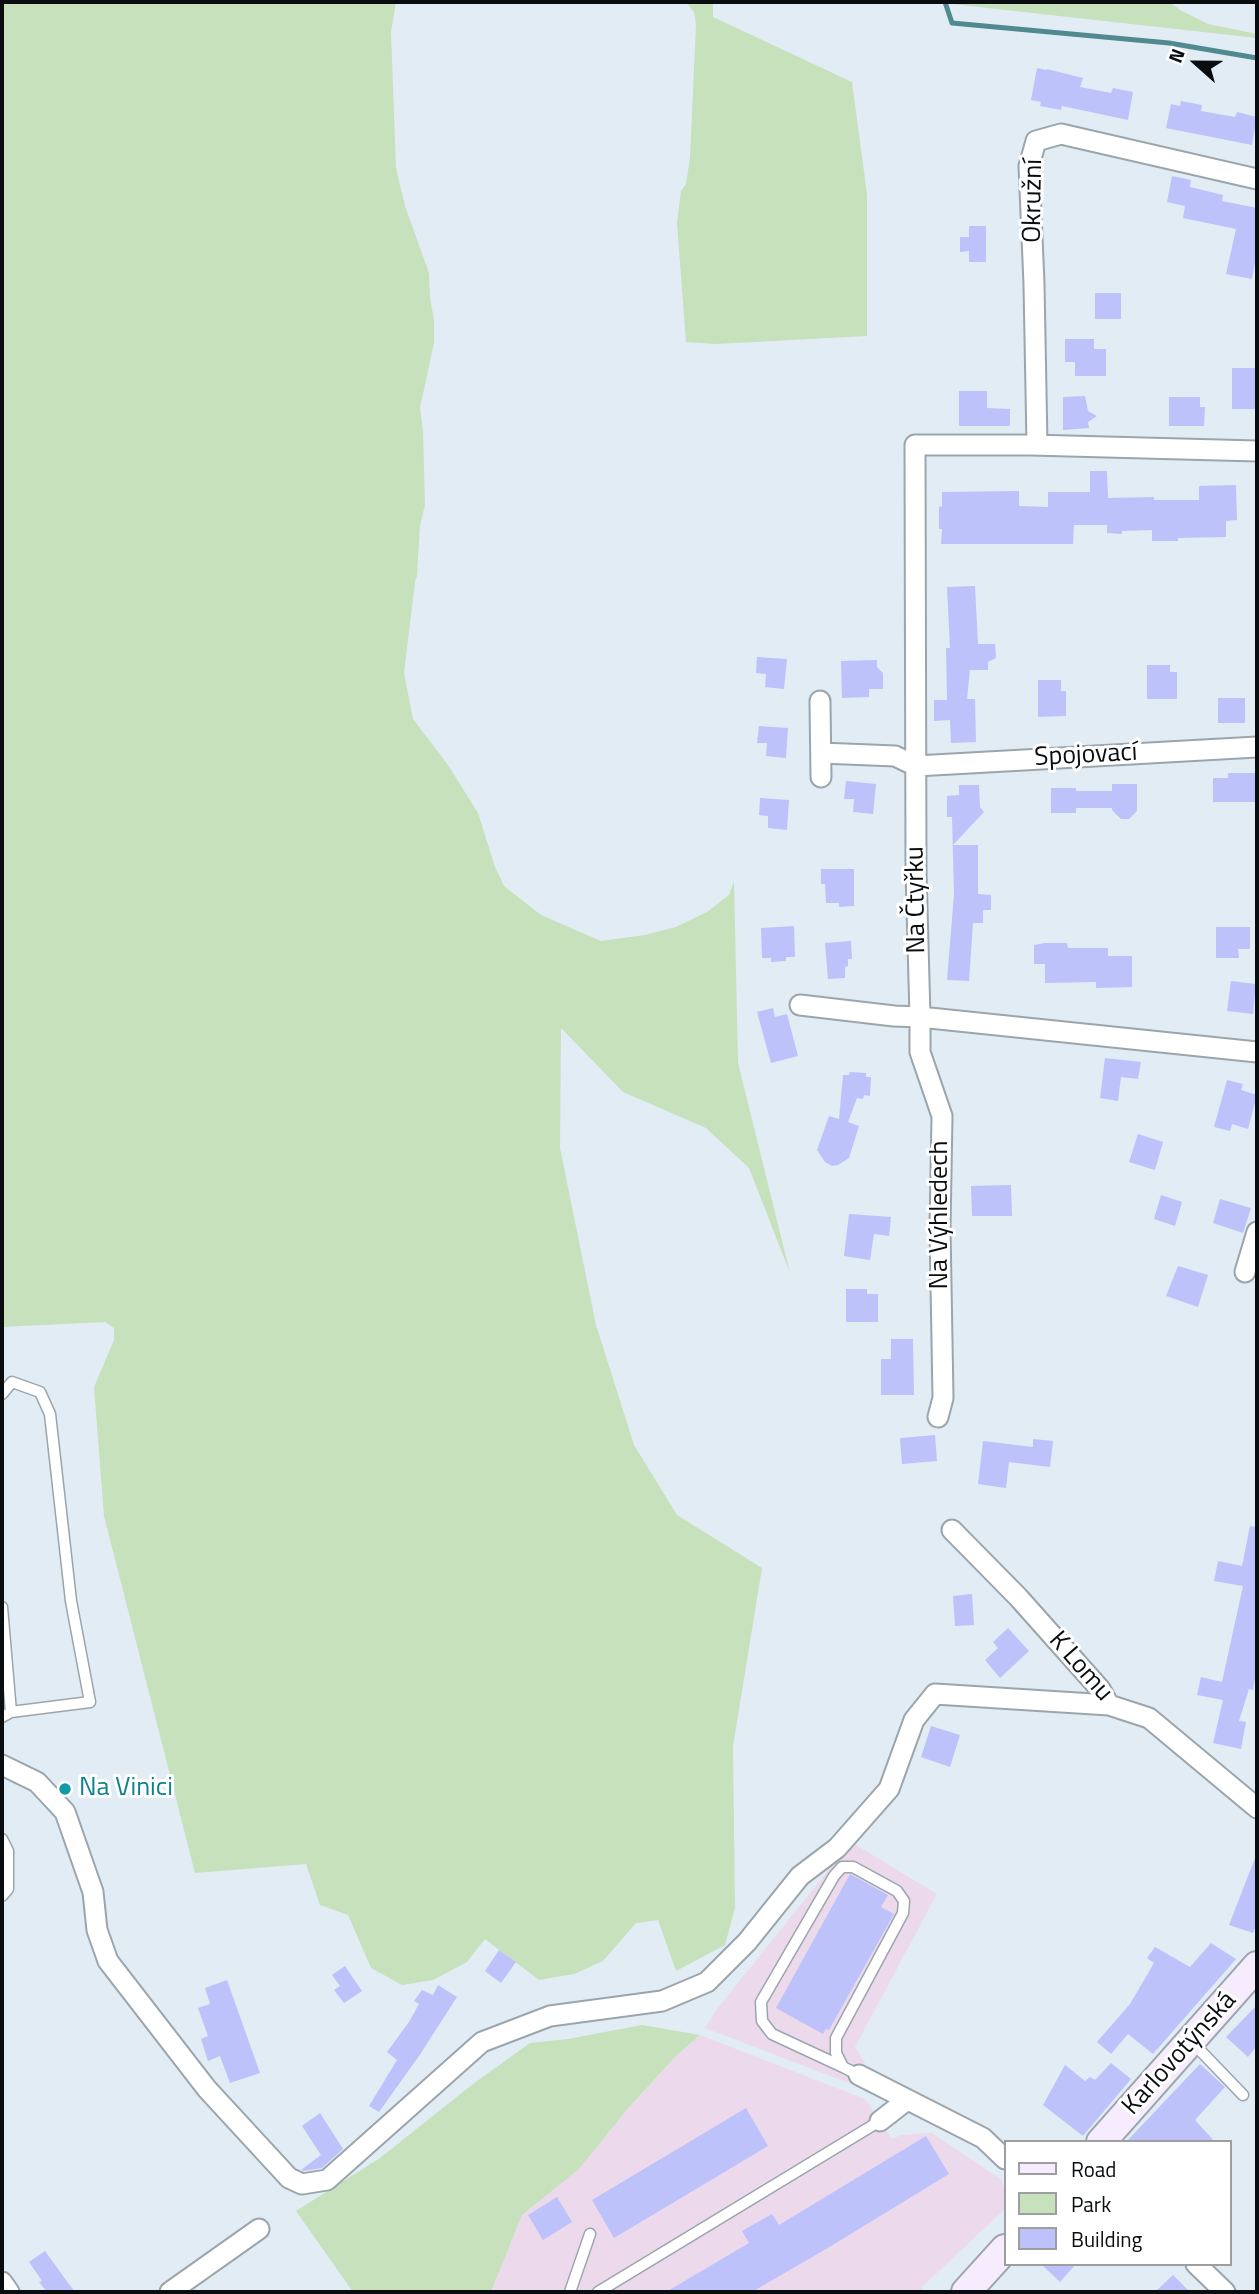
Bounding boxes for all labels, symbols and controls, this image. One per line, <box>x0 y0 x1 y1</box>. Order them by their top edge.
north arrow <box>1161 28 1231 98</box>
text: N <box>1160 44 1192 67</box>
street label: Okružní <box>1018 159 1050 243</box>
street label: Spojovací <box>1034 738 1138 774</box>
street label: Na Čtyřku <box>900 846 934 954</box>
street label: Na Výhledech <box>925 1140 957 1290</box>
street label: K Lomu <box>1041 1626 1119 1708</box>
place label: Na Vinici <box>79 1773 173 1805</box>
marker: Na Vinici <box>57 1781 73 1797</box>
street label: Karlovotýnská <box>1116 1986 1244 2122</box>
legend <box>1004 2140 1231 2266</box>
text: Road <box>1071 2153 1116 2185</box>
text: Park <box>1071 2188 1111 2220</box>
text: Building <box>1071 2223 1142 2255</box>

